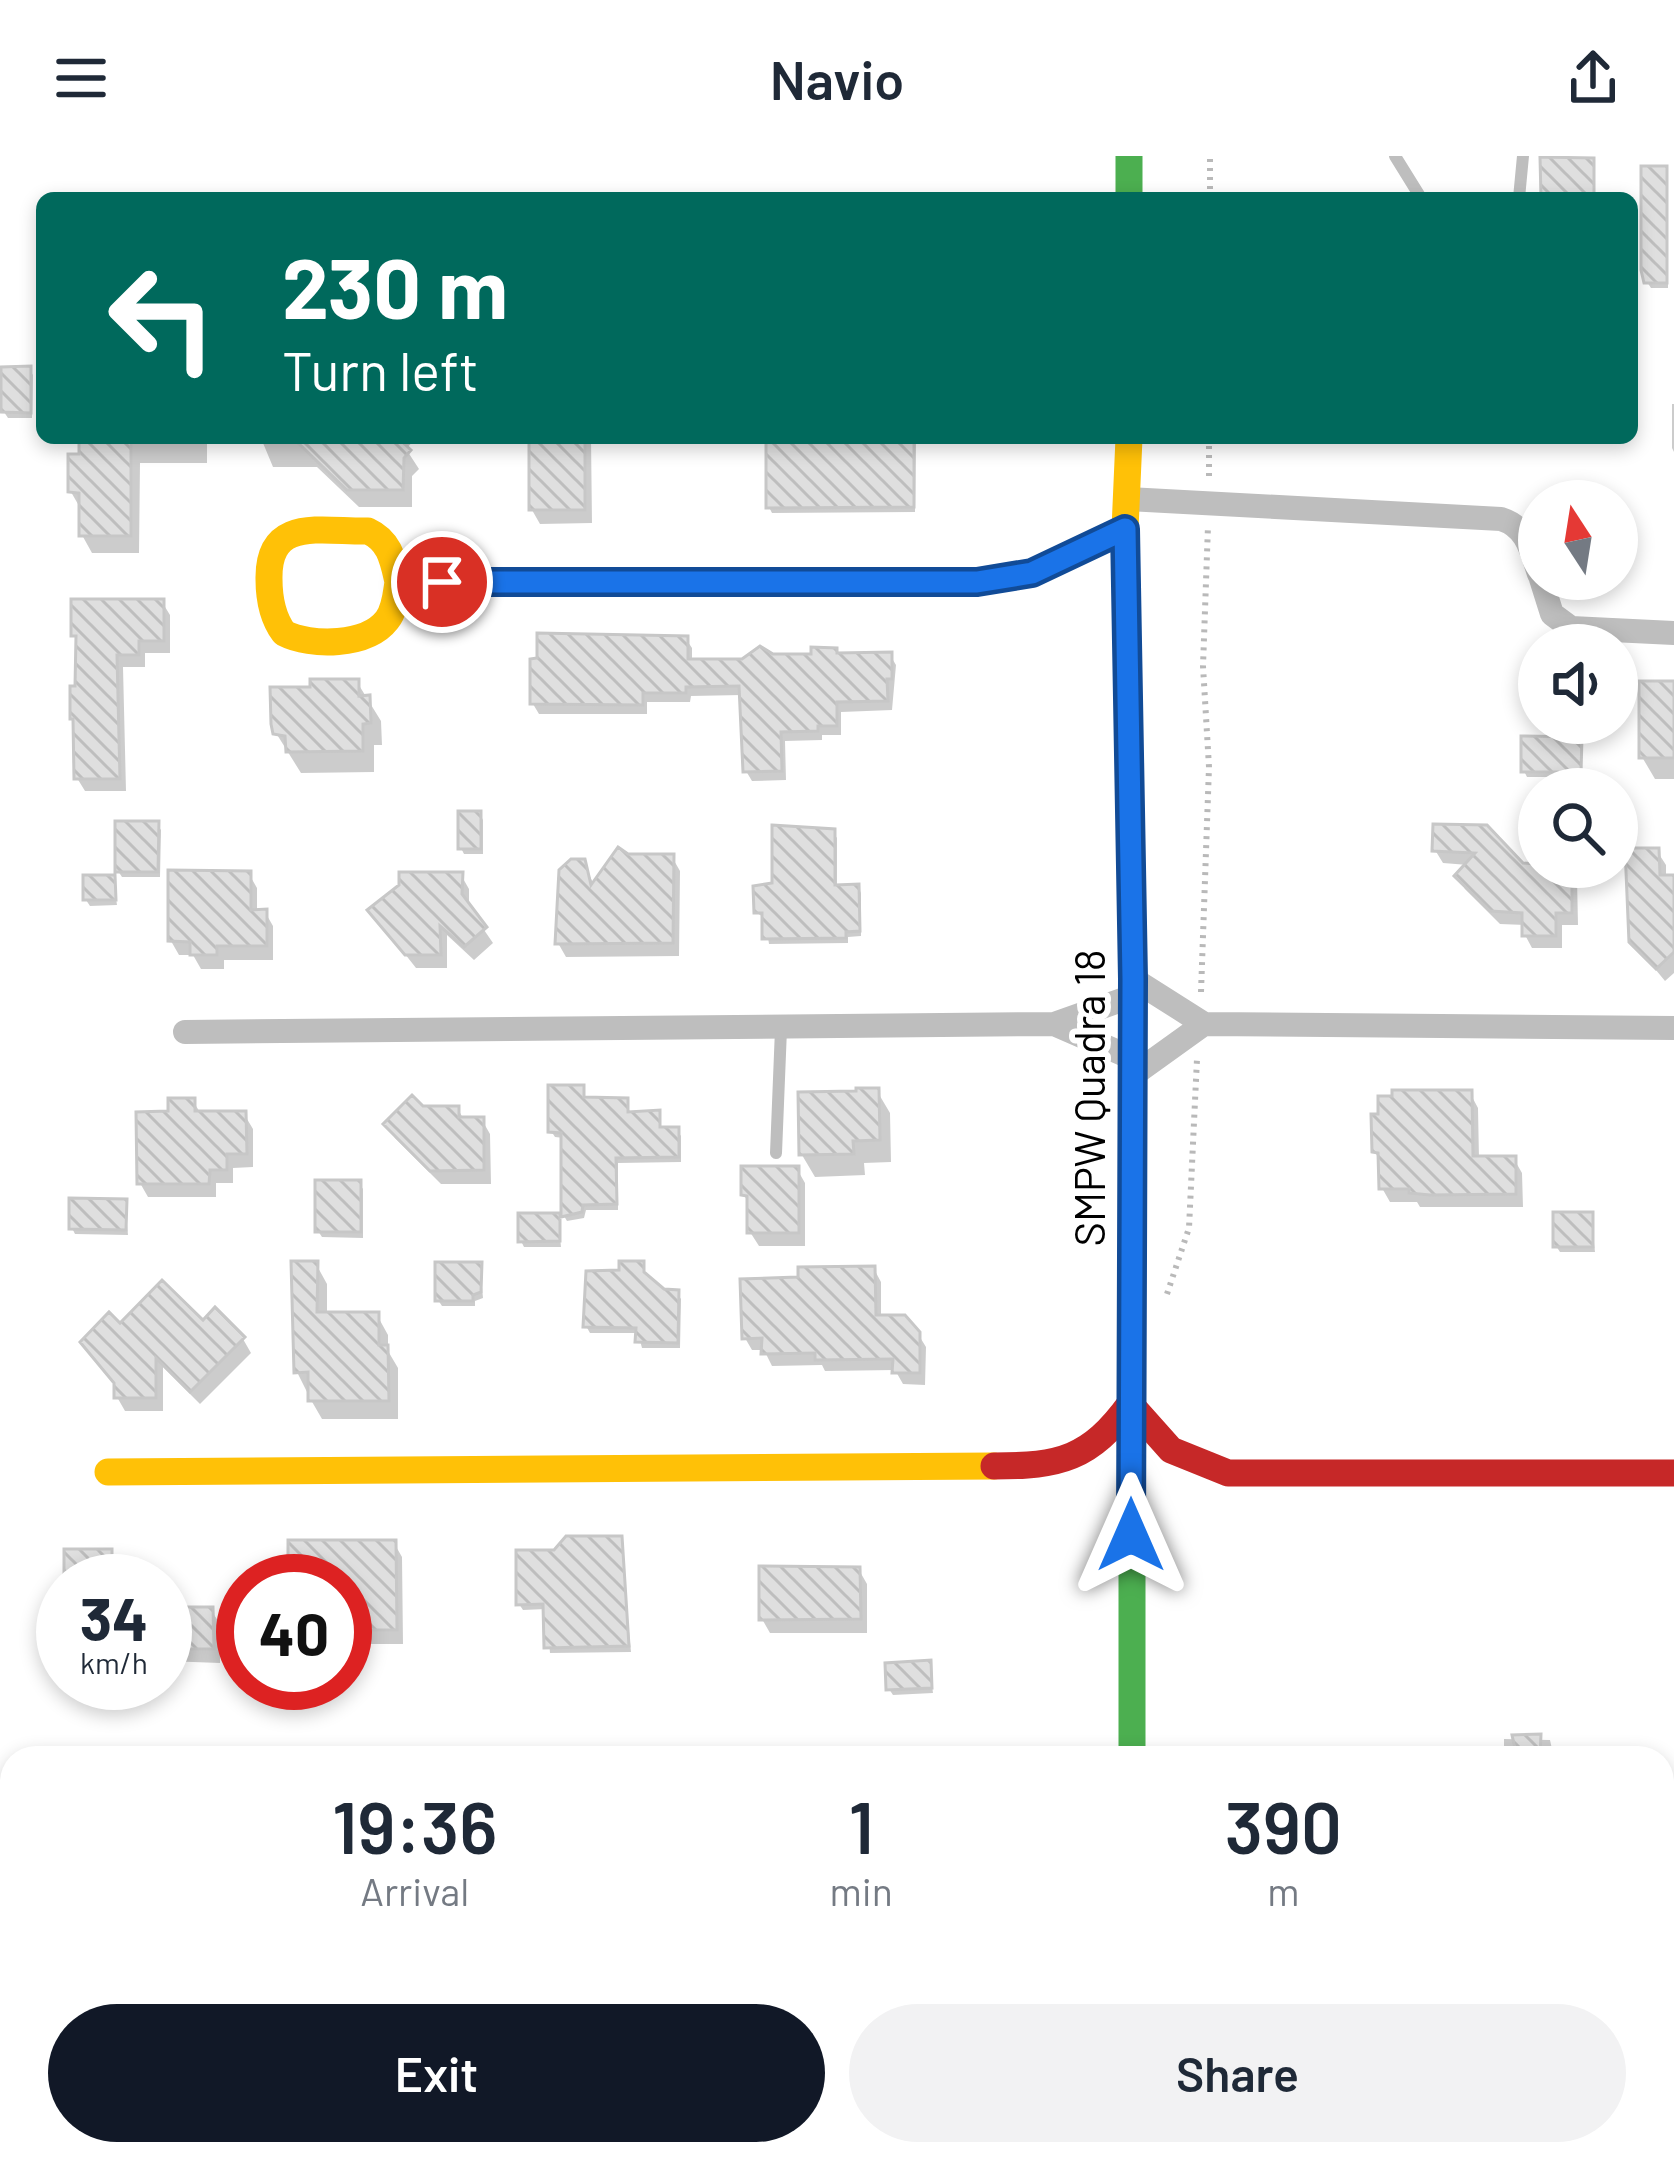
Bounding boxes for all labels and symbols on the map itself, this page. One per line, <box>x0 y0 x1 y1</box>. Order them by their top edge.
north arrow <box>1518 480 1638 600</box>
pin <box>391 531 493 633</box>
street label: SMPW Quadra 18 <box>1063 949 1113 1247</box>
position arrow <box>1068 1472 1194 1598</box>
speed limit sign: 40 <box>216 1554 372 1710</box>

